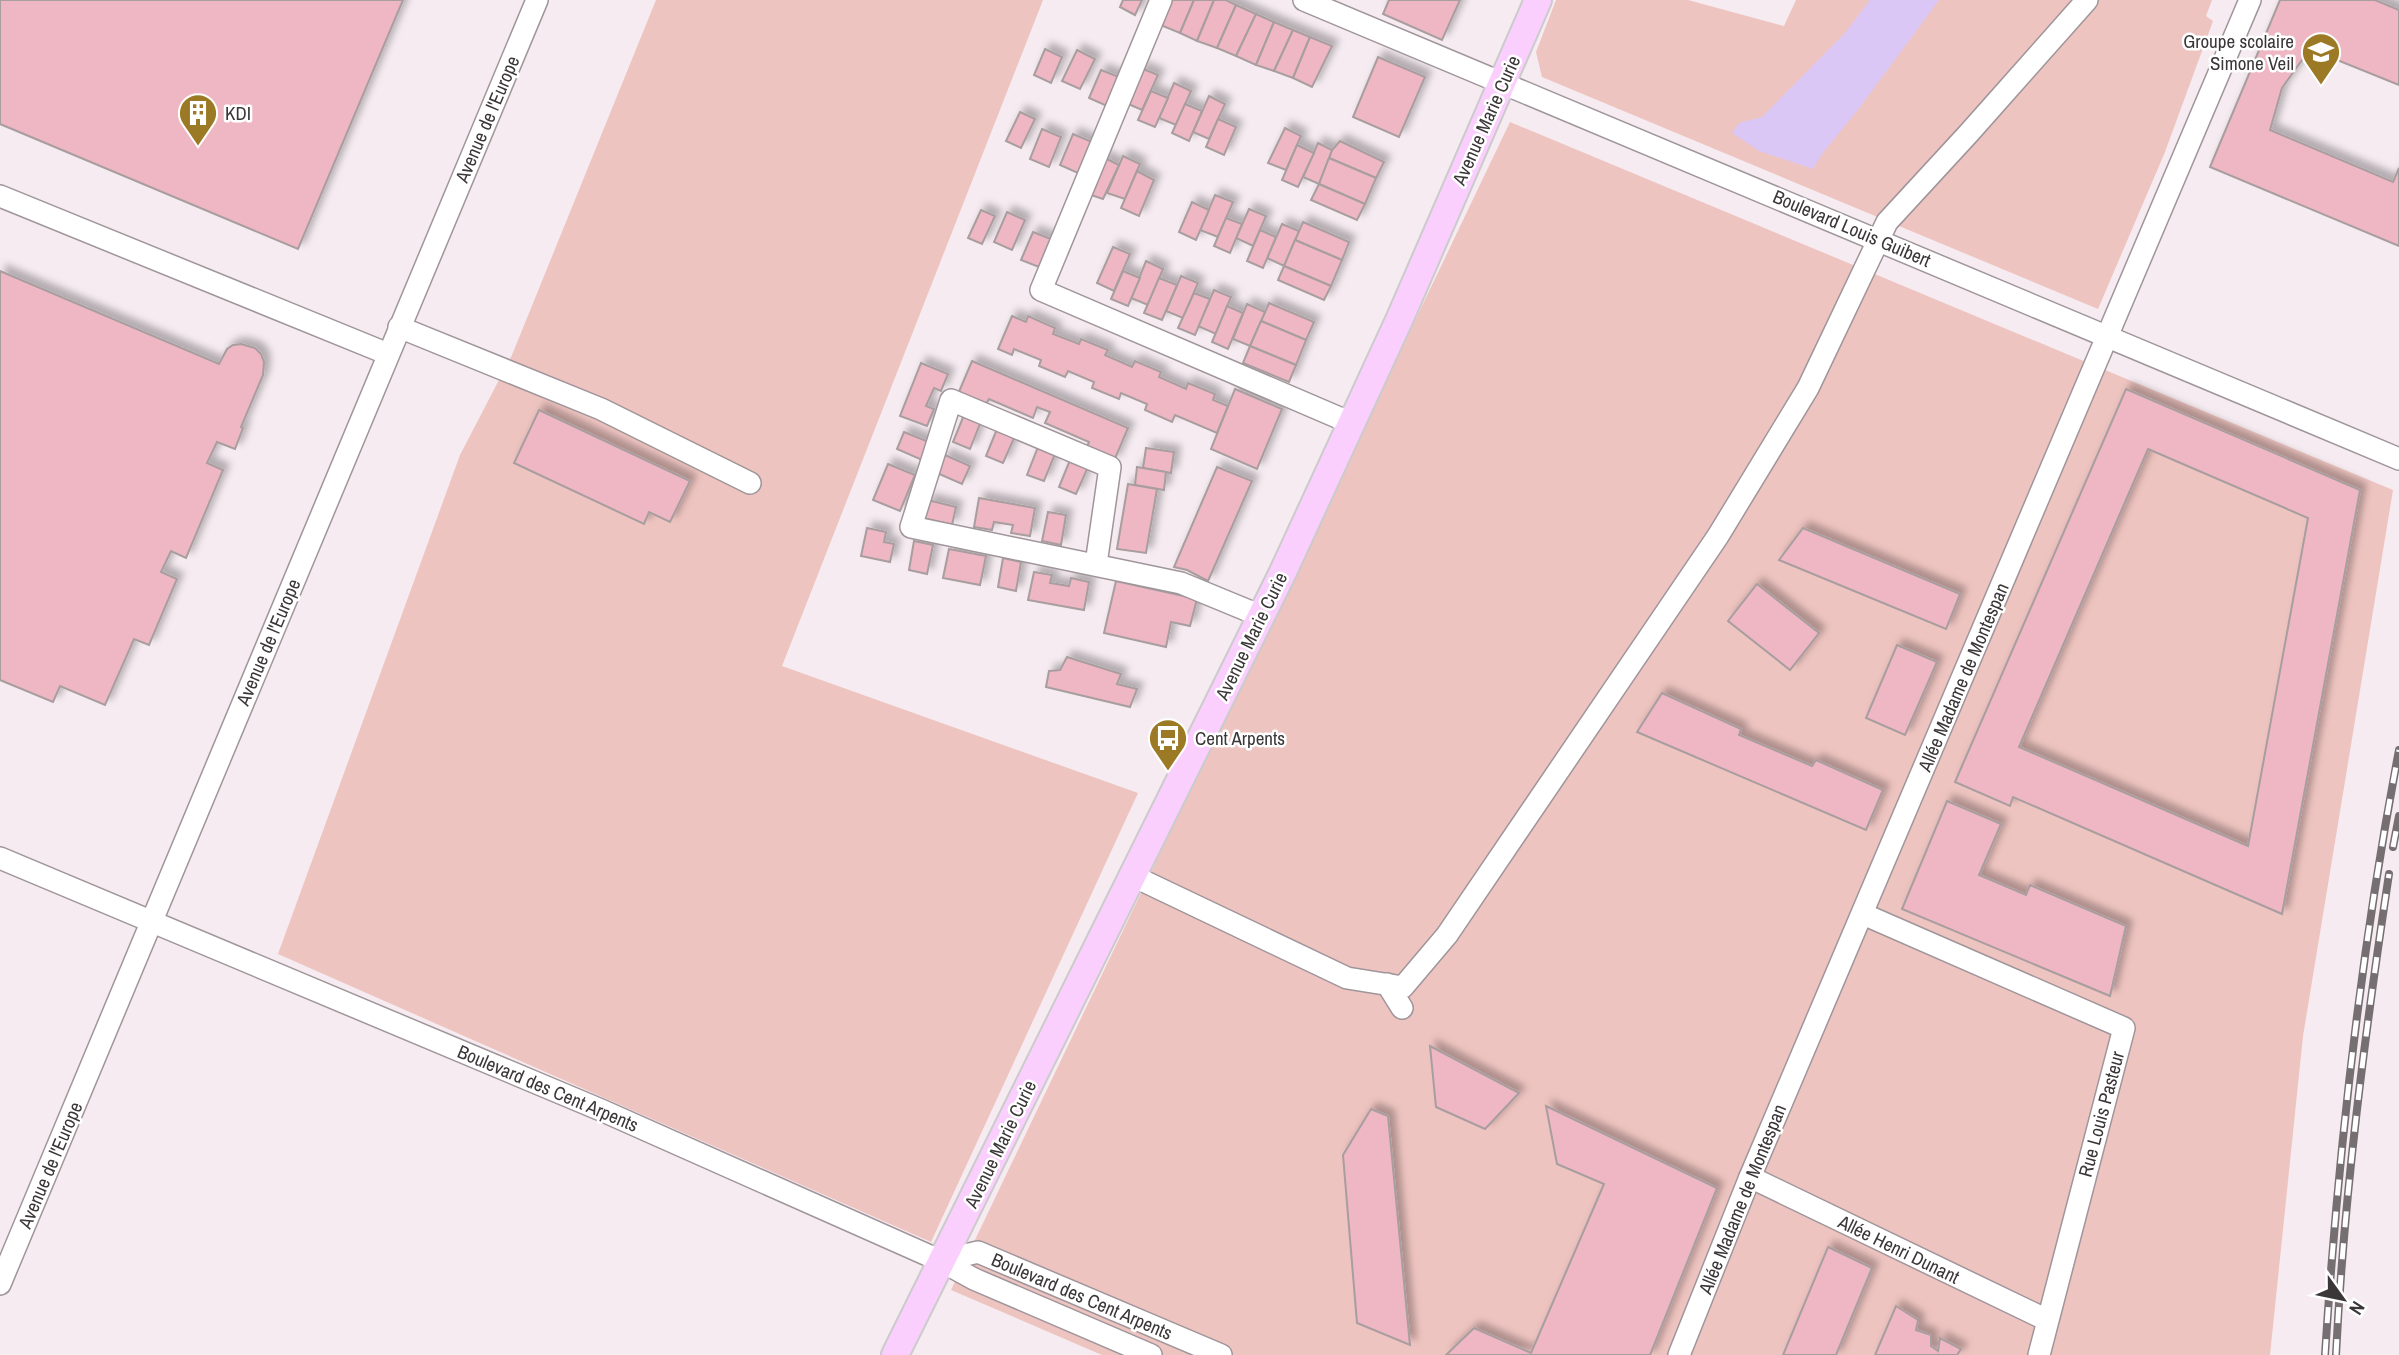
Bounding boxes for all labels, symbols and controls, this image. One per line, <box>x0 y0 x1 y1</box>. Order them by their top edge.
place label: Groupe scolaire Simone Veil <box>2183 28 2294 76</box>
school or university icon: Groupe scolaire Simone Veil <box>2300 31 2342 86</box>
street label: Avenue Marie Curie <box>1445 51 1526 190</box>
street label: Avenue de l'Europe <box>448 52 525 187</box>
building icon: KDI <box>177 92 219 147</box>
place label: KDI <box>225 100 251 126</box>
street label: Boulevard Louis Guibert <box>1769 183 1935 273</box>
street label: Avenue Marie Curie <box>1208 568 1293 705</box>
street label: Avenue de l'Europe <box>229 575 306 710</box>
street label: Allée Madame de Montespan <box>1911 579 2015 776</box>
bus stop icon: Cent Arpents <box>1147 717 1189 772</box>
place label: Cent Arpents <box>1195 725 1285 751</box>
street label: Boulevard des Cent Arpents <box>454 1038 643 1138</box>
street label: Rue Louis Pasteur <box>2072 1048 2130 1180</box>
street label: Avenue Marie Curie <box>957 1076 1042 1213</box>
street label: Avenue de l'Europe <box>11 1098 88 1233</box>
street label: Allée Madame de Montespan <box>1692 1100 1792 1299</box>
street label: Allée Henri Dunant <box>1833 1208 1964 1290</box>
street label: Boulevard des Cent Arpents <box>988 1246 1177 1346</box>
north arrow <box>2308 1264 2378 1334</box>
text: N <box>2343 1296 2371 1320</box>

